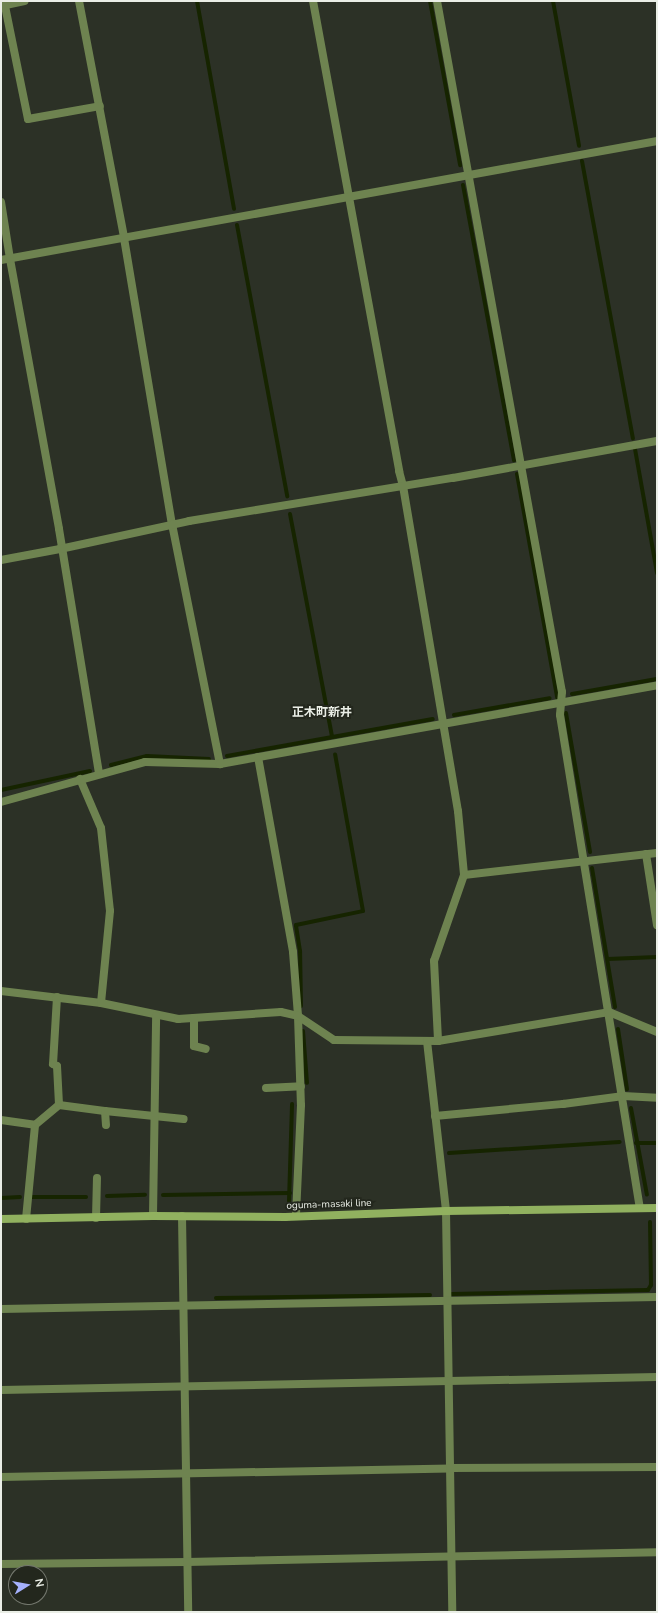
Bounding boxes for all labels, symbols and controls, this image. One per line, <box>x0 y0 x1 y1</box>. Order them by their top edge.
district label: 正木町新井 <box>292 706 352 720</box>
street label: oguma-masaki line <box>286 1198 372 1212</box>
north arrow <box>8 1565 48 1605</box>
text: N <box>31 1577 47 1588</box>

